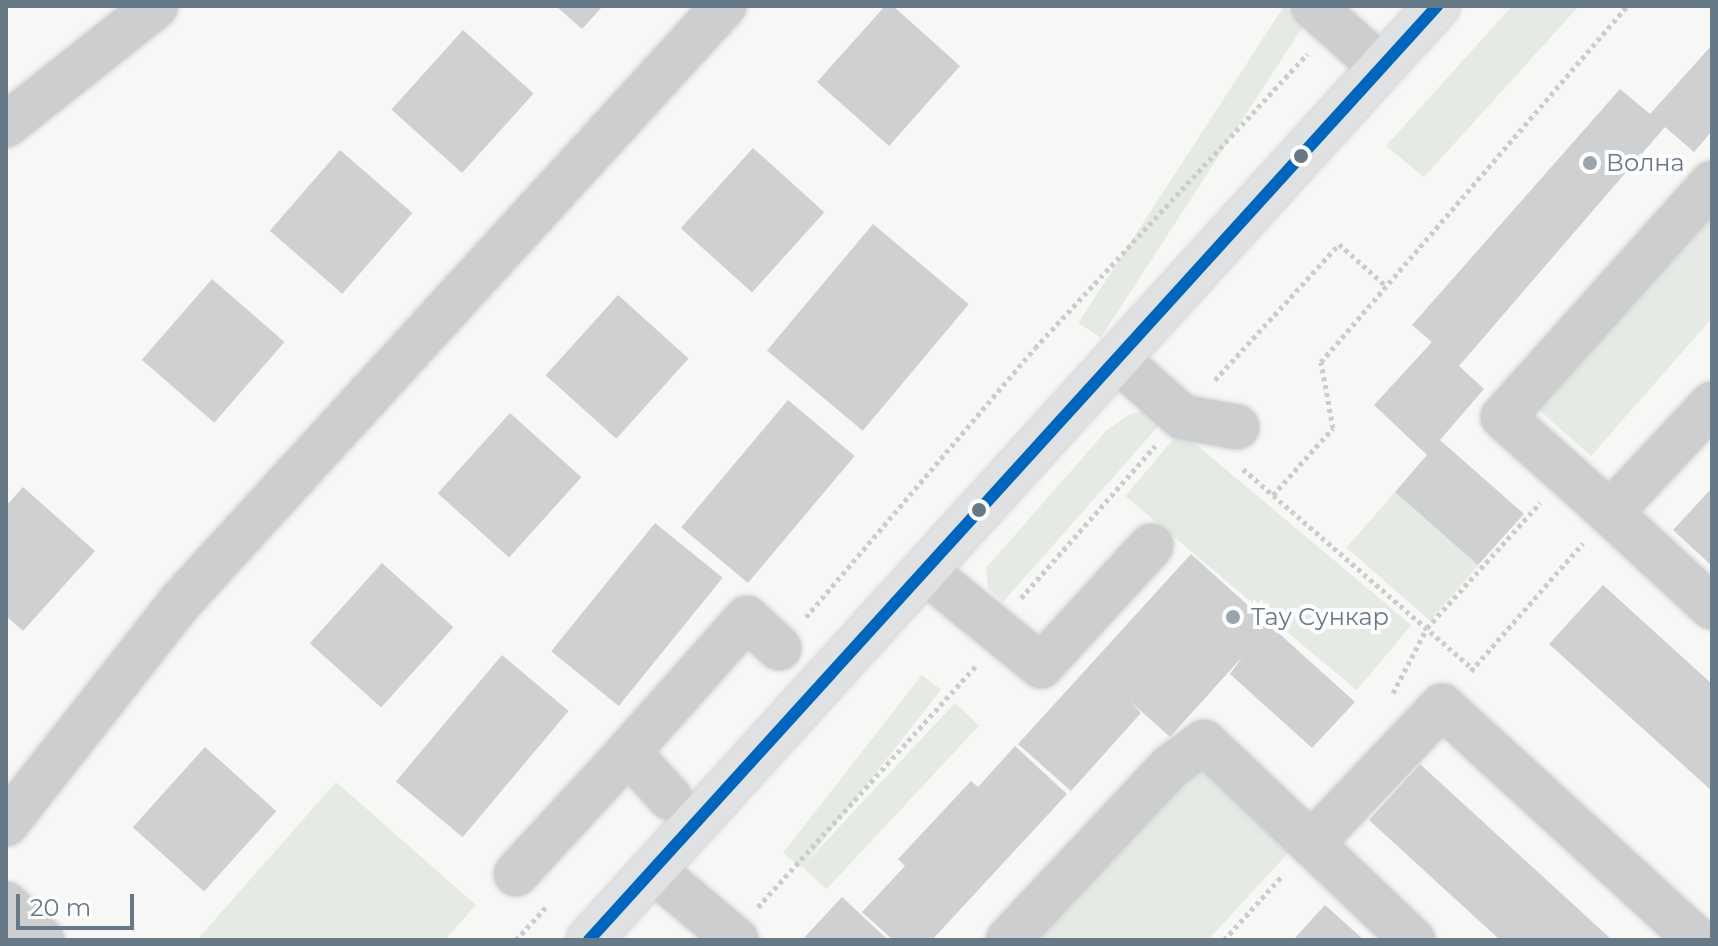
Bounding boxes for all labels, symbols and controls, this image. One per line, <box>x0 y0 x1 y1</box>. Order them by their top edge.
unlabelled marker <box>1293 148 1309 164</box>
place label: Волна <box>1606 149 1685 177</box>
marker: Волна <box>1581 154 1599 172</box>
unlabelled marker <box>971 502 987 518</box>
place label: Тау Сункар <box>1251 603 1389 631</box>
marker: Тау Сункар <box>1222 606 1244 628</box>
scale bar <box>20 878 138 928</box>
text: 20 m <box>30 893 91 922</box>

